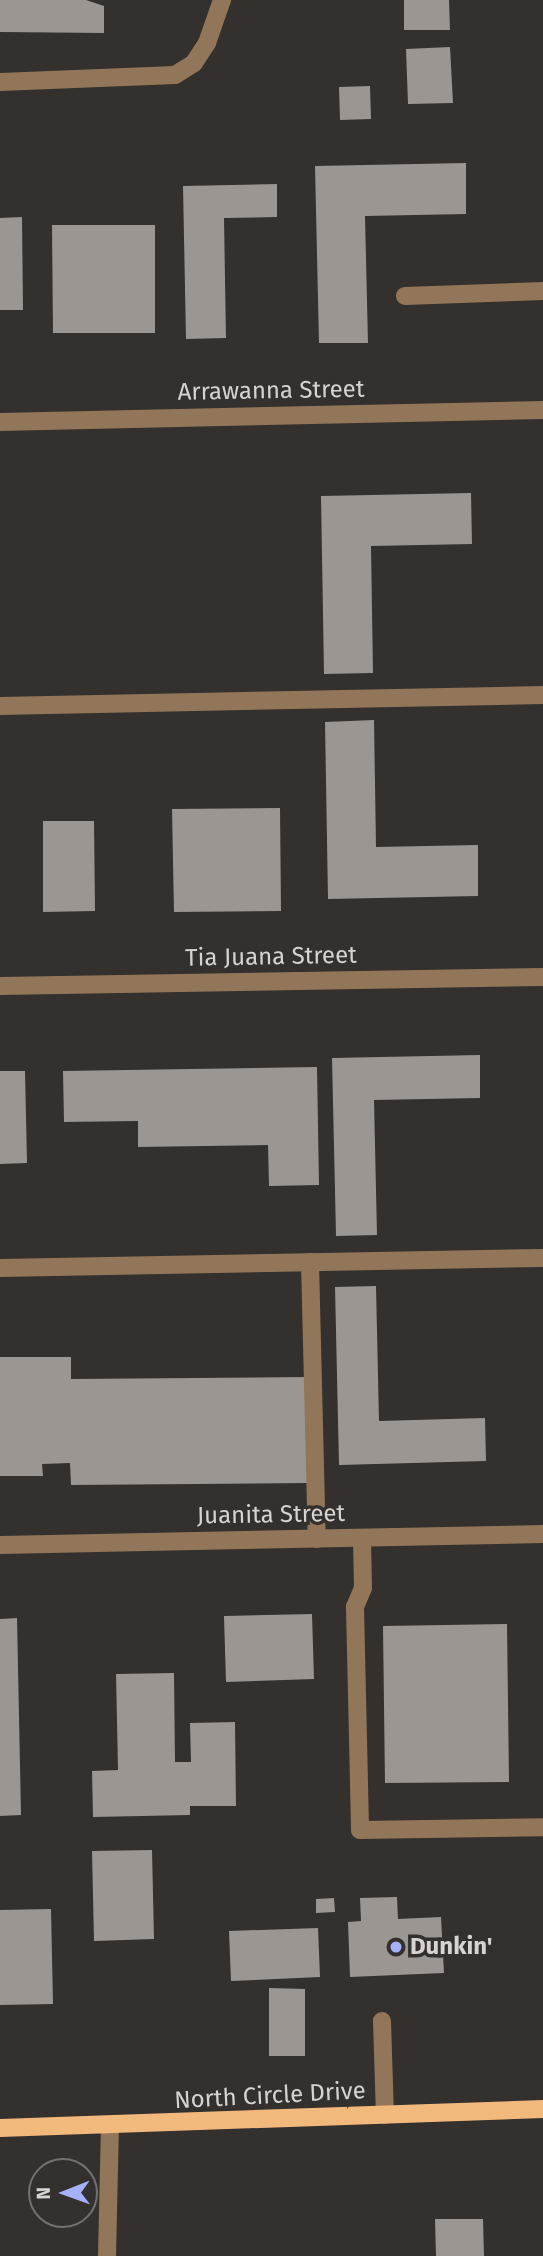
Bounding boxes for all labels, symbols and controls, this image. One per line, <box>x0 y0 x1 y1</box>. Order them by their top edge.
street label: Arrawanna Street <box>177 375 365 407</box>
street label: Tia Juana Street <box>185 941 357 973</box>
street label: Juanita Street <box>197 1499 345 1531</box>
place label: Dunkin' <box>410 1933 493 1961</box>
marker: Dunkin' <box>388 1939 404 1955</box>
street label: North Circle Drive <box>174 2077 366 2115</box>
north arrow <box>28 2158 98 2228</box>
text: N <box>32 2187 55 2200</box>

